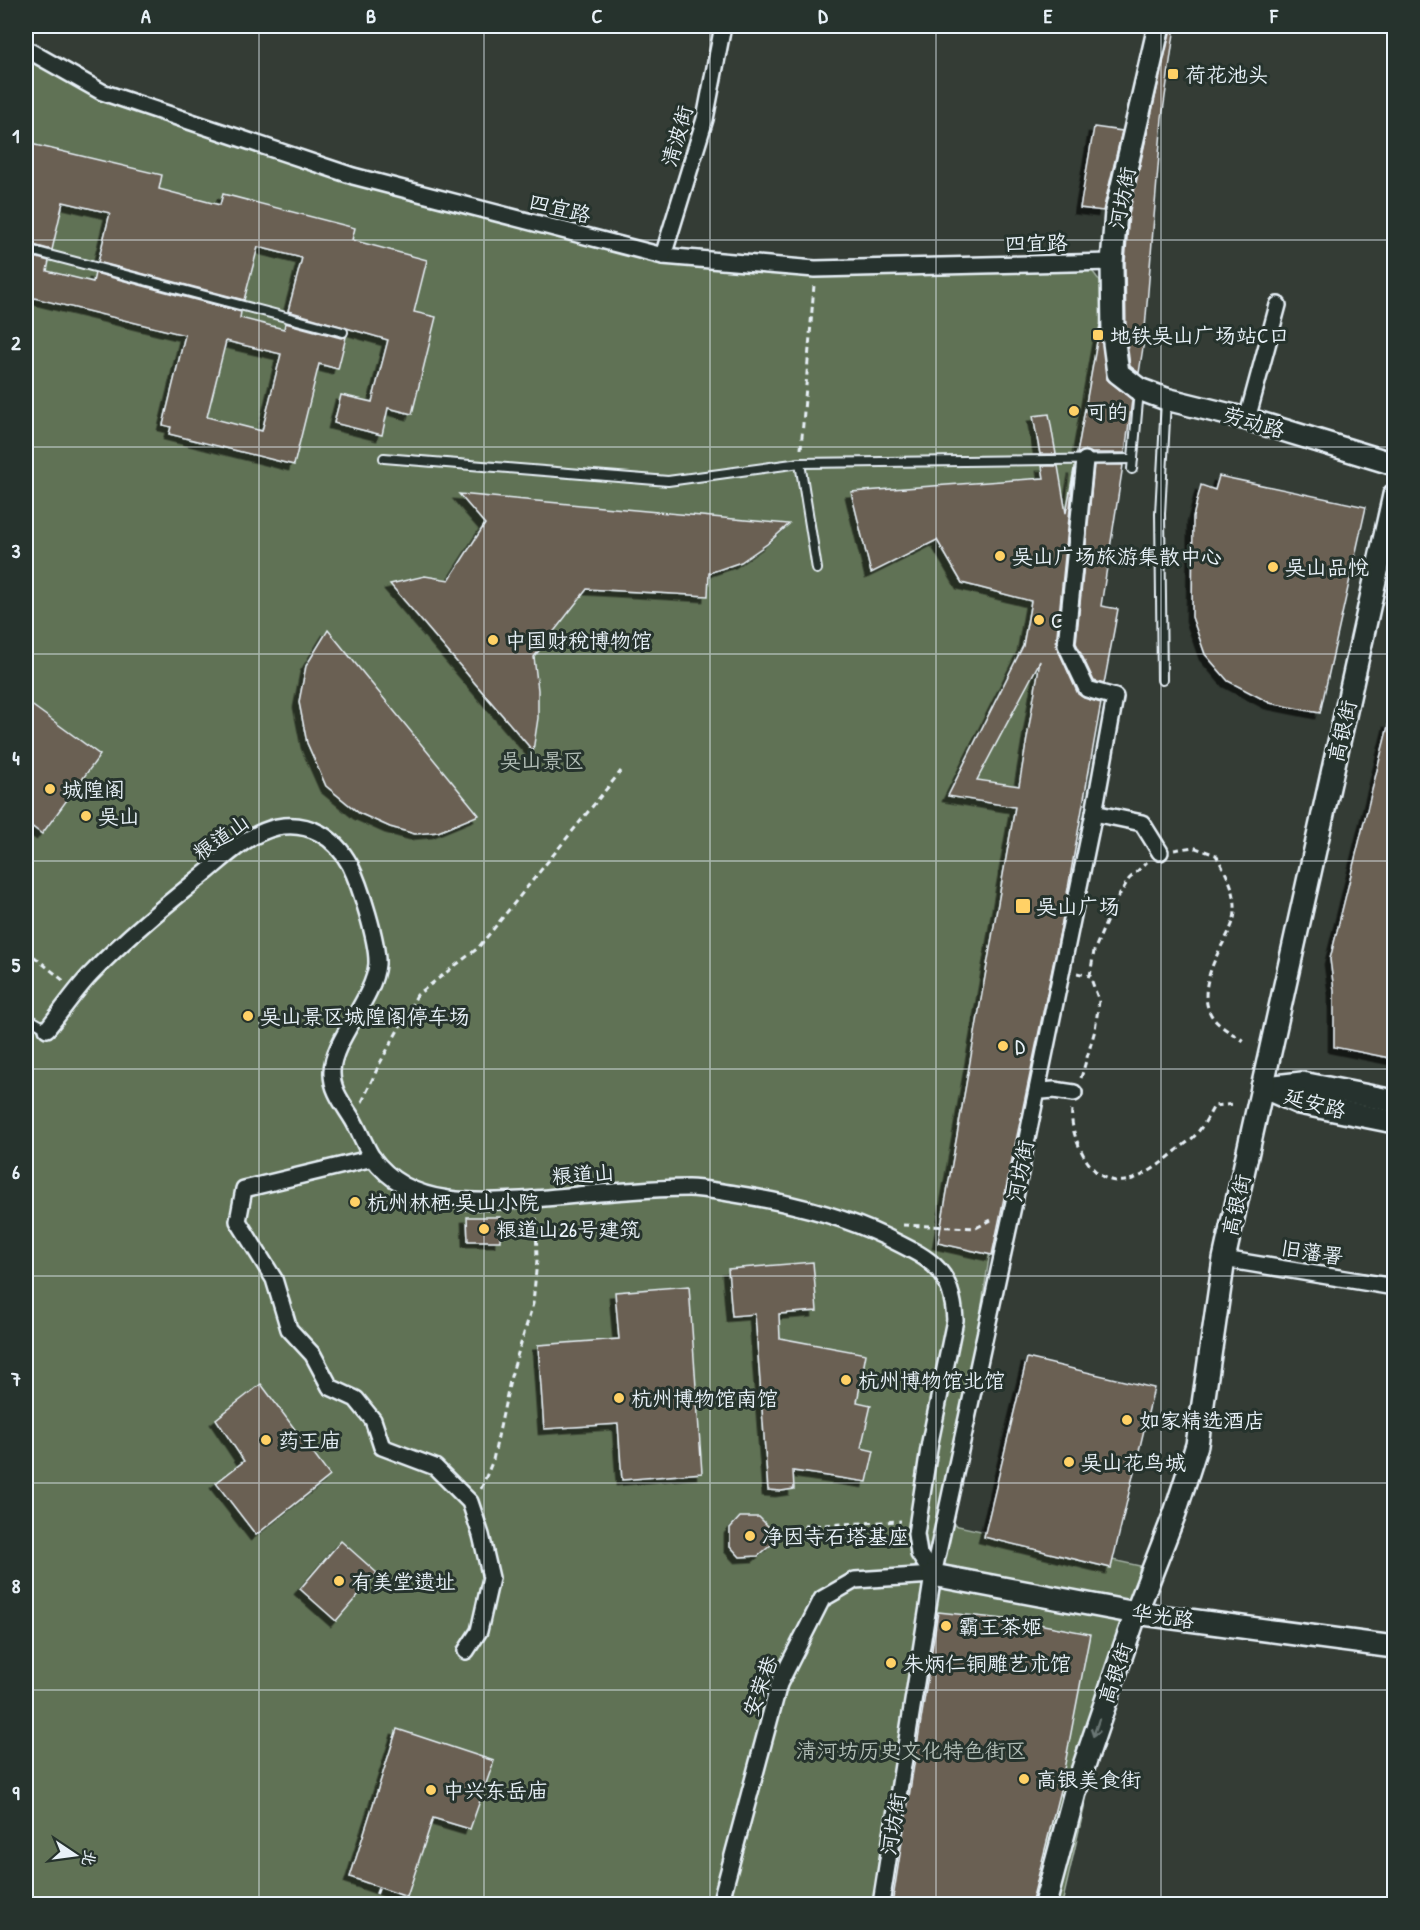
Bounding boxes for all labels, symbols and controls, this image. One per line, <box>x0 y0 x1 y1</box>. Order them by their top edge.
text: A <box>141 2 151 29</box>
text: B <box>366 2 376 29</box>
text: C <box>592 2 603 29</box>
text: D <box>818 2 828 29</box>
text: E <box>1044 2 1053 29</box>
text: F <box>1269 2 1279 29</box>
place label: 荷花池头 <box>1185 60 1269 89</box>
marker: 荷花池头 <box>1166 67 1180 81</box>
street label: 清波街 <box>654 102 700 170</box>
text: 1 <box>12 122 20 149</box>
street label: 河坊街 <box>1102 164 1142 232</box>
street label: 四宜路 <box>526 186 594 230</box>
street label: 四宜路 <box>1004 228 1068 258</box>
place label: 地铁吴山广场站C口 <box>1110 321 1290 350</box>
marker: 地铁吴山广场站C口 <box>1091 328 1105 342</box>
text: 2 <box>11 329 21 356</box>
place label: 可的 <box>1086 397 1128 426</box>
street label: 劳动路 <box>1220 399 1288 445</box>
marker: 可的 <box>1067 404 1081 418</box>
text: 3 <box>12 537 21 564</box>
place label: 吴山广场旅游集散中心 <box>1012 542 1222 571</box>
marker: 吴山广场旅游集散中心 <box>993 549 1007 563</box>
place label: 吴山品悦 <box>1285 553 1369 582</box>
marker: 吴山品悦 <box>1266 560 1280 574</box>
place label: C <box>1051 606 1063 635</box>
marker: C <box>1032 613 1046 627</box>
place label: 中国财税博物馆 <box>505 626 652 655</box>
marker: 中国财税博物馆 <box>486 633 500 647</box>
street label: 高银街 <box>1321 697 1363 765</box>
text: 4 <box>12 744 20 771</box>
park label: 吴山景区 <box>500 746 584 775</box>
place label: 城隍阁 <box>62 775 125 804</box>
marker: 城隍阁 <box>43 782 57 796</box>
place label: 吴山 <box>98 802 140 831</box>
street label: 粮道山 <box>187 807 255 867</box>
marker: 吴山 <box>79 809 93 823</box>
place label: 吴山广场 <box>1036 892 1120 921</box>
marker: 吴山广场 <box>1014 897 1032 915</box>
text: 5 <box>12 951 21 978</box>
place label: 吴山景区城隍阁停车场 <box>260 1002 470 1031</box>
marker: 吴山景区城隍阁停车场 <box>241 1009 255 1023</box>
place label: D <box>1015 1032 1025 1061</box>
marker: D <box>996 1039 1010 1053</box>
street label: 延安路 <box>1281 1081 1349 1125</box>
street label: 河坊街 <box>1000 1137 1040 1205</box>
street label: 粮道山 <box>551 1157 615 1191</box>
text: 6 <box>12 1158 20 1185</box>
street label: 高银街 <box>1215 1171 1257 1239</box>
place label: 杭州林栖·吴山小院 <box>367 1188 539 1217</box>
marker: 杭州林栖·吴山小院 <box>348 1195 362 1209</box>
place label: 粮道山26号建筑 <box>496 1215 640 1244</box>
marker: 粮道山26号建筑 <box>477 1222 491 1236</box>
street label: 旧藩署 <box>1279 1233 1345 1271</box>
text: 7 <box>10 1365 21 1392</box>
place label: 杭州博物馆北馆 <box>858 1366 1005 1395</box>
marker: 杭州博物馆北馆 <box>839 1373 853 1387</box>
place label: 杭州博物馆南馆 <box>631 1384 778 1413</box>
marker: 杭州博物馆南馆 <box>612 1391 626 1405</box>
place label: 如家精选酒店 <box>1139 1406 1265 1435</box>
marker: 如家精选酒店 <box>1120 1413 1134 1427</box>
place label: 药王庙 <box>278 1426 341 1455</box>
marker: 药王庙 <box>259 1433 273 1447</box>
place label: 吴山花鸟城 <box>1081 1448 1186 1477</box>
marker: 吴山花鸟城 <box>1062 1455 1076 1469</box>
place label: 净因寺石塔基座 <box>762 1522 909 1551</box>
marker: 净因寺石塔基座 <box>743 1529 757 1543</box>
place label: 有美堂遗址 <box>351 1567 456 1596</box>
text: 8 <box>12 1572 21 1599</box>
marker: 有美堂遗址 <box>332 1574 346 1588</box>
street label: 华光路 <box>1130 1597 1196 1635</box>
place label: 霸王茶姬 <box>958 1612 1042 1641</box>
marker: 霸王茶姬 <box>939 1619 953 1633</box>
street label: 高银街 <box>1091 1638 1139 1708</box>
place label: 朱炳仁铜雕艺术馆 <box>903 1649 1071 1678</box>
street label: 安荣巷 <box>736 1651 784 1721</box>
marker: 朱炳仁铜雕艺术馆 <box>884 1656 898 1670</box>
one-way arrow <box>1090 1718 1101 1737</box>
park label: 清河坊历史文化特色街区 <box>796 1736 1027 1765</box>
place label: 高银美食街 <box>1036 1765 1141 1794</box>
marker: 高银美食街 <box>1017 1772 1031 1786</box>
place label: 中兴东岳庙 <box>443 1776 548 1805</box>
text: 9 <box>12 1779 20 1806</box>
marker: 中兴东岳庙 <box>424 1783 438 1797</box>
street label: 河坊街 <box>874 1791 912 1857</box>
north arrow <box>45 1825 105 1885</box>
text: 北 <box>77 1848 102 1869</box>

